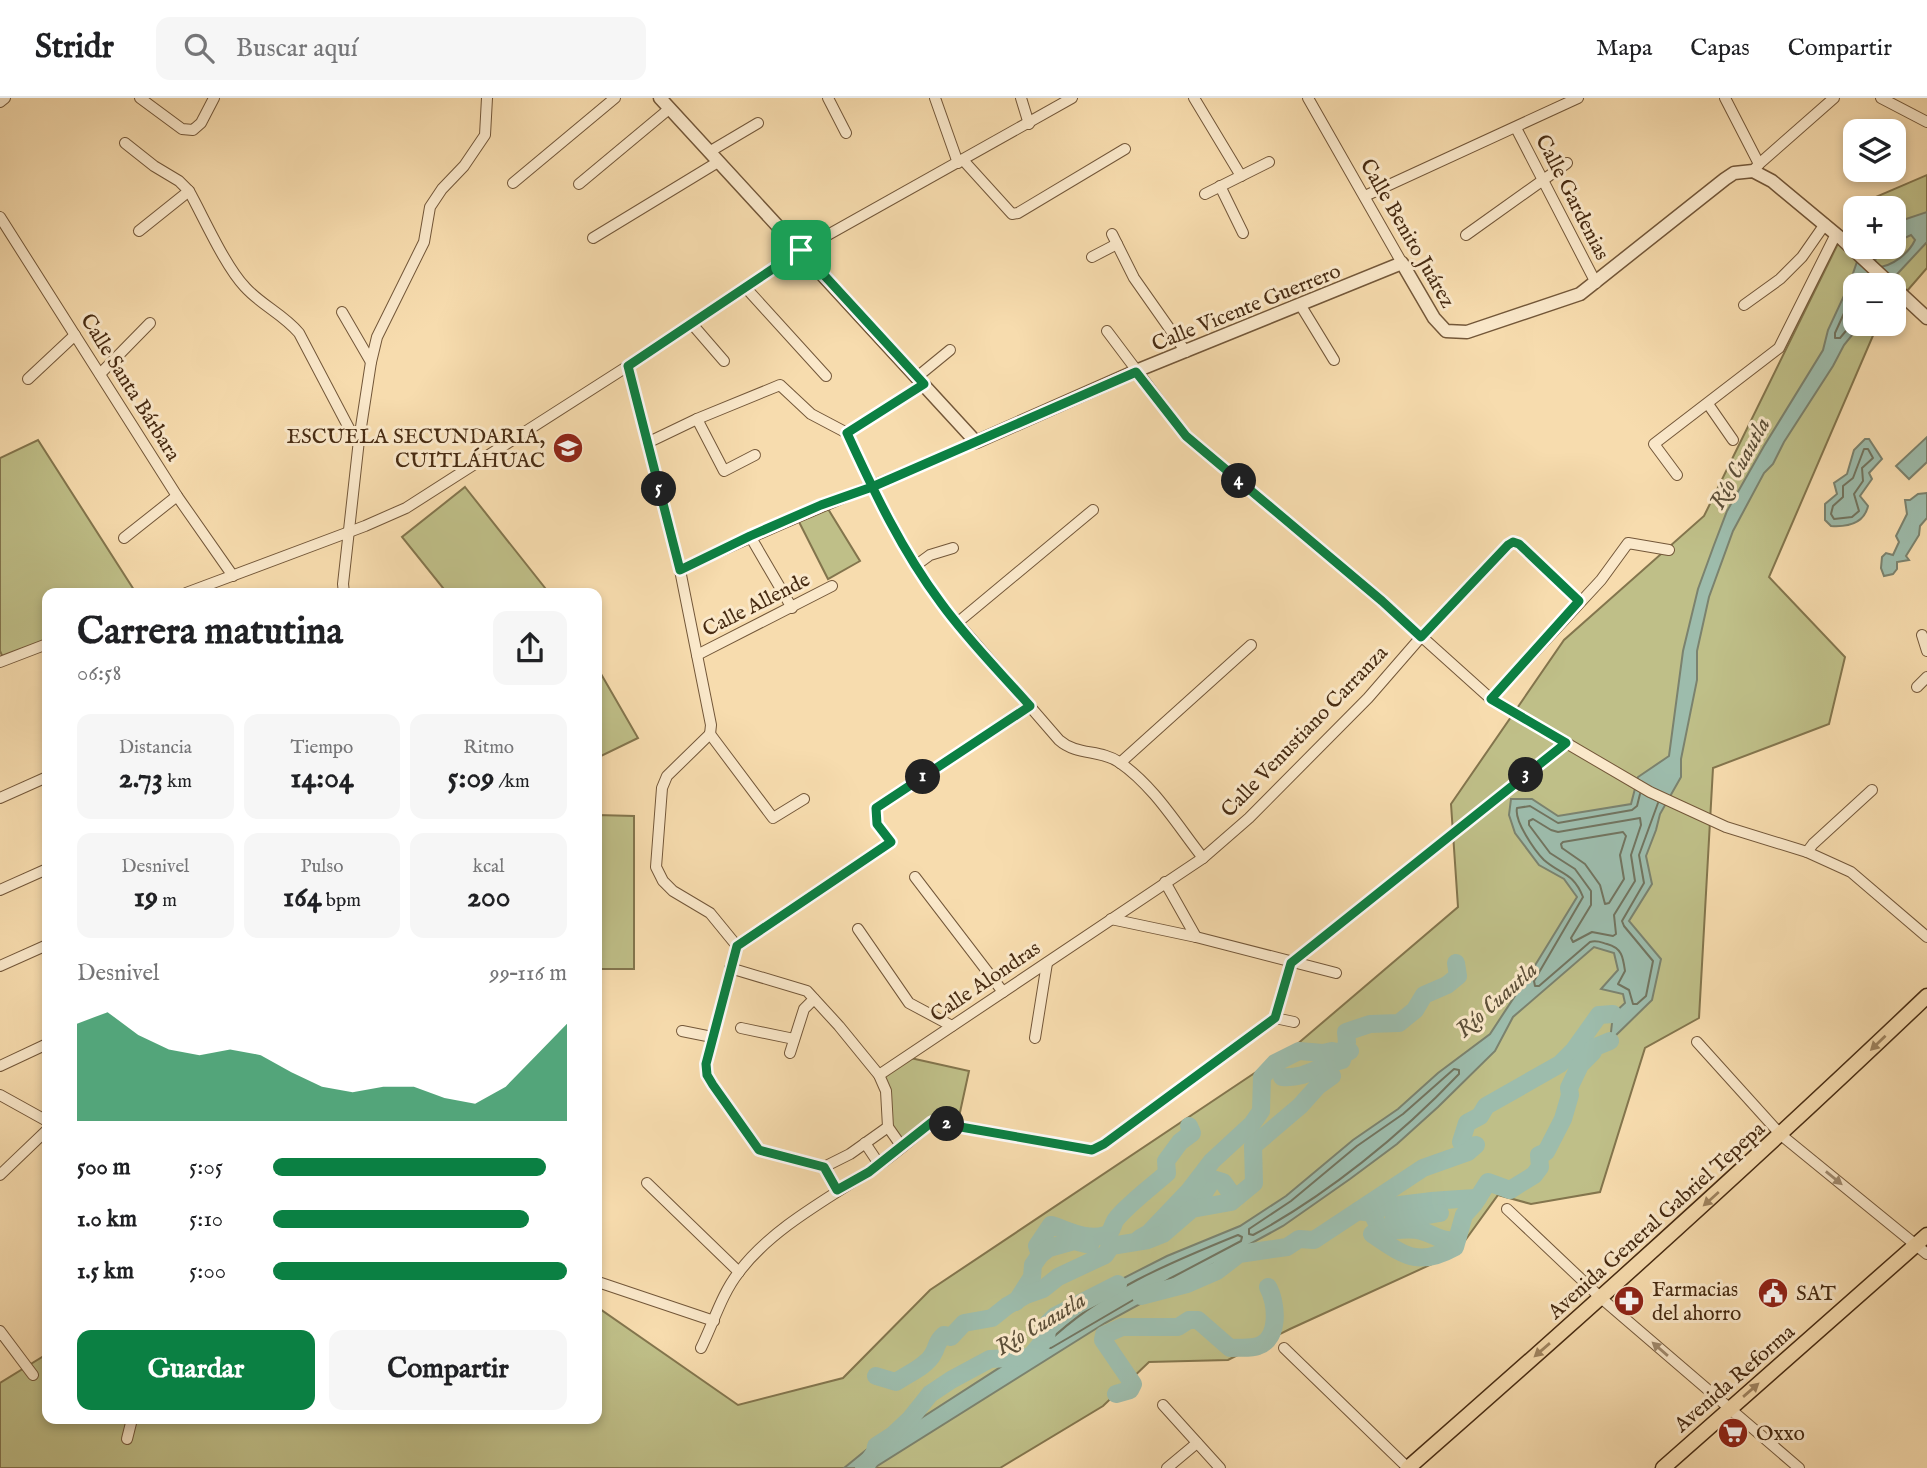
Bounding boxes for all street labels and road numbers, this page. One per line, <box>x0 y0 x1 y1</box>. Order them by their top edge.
street label: Calle Gardenias <box>1528 130 1615 265</box>
street label: Calle Benito Juárez <box>1353 154 1461 314</box>
street label: Calle Vicente Guerrero <box>1148 258 1345 359</box>
street label: Calle Santa Bárbara <box>73 309 187 468</box>
street label: Calle Allende <box>698 567 815 644</box>
street label: Calle Venustiano Carranza <box>1216 640 1395 824</box>
street label: Calle Alondras <box>926 935 1046 1029</box>
street label: Avenida General Gabriel Tepepa <box>1542 1116 1772 1327</box>
street label: Avenida Reforma <box>1668 1319 1802 1440</box>

